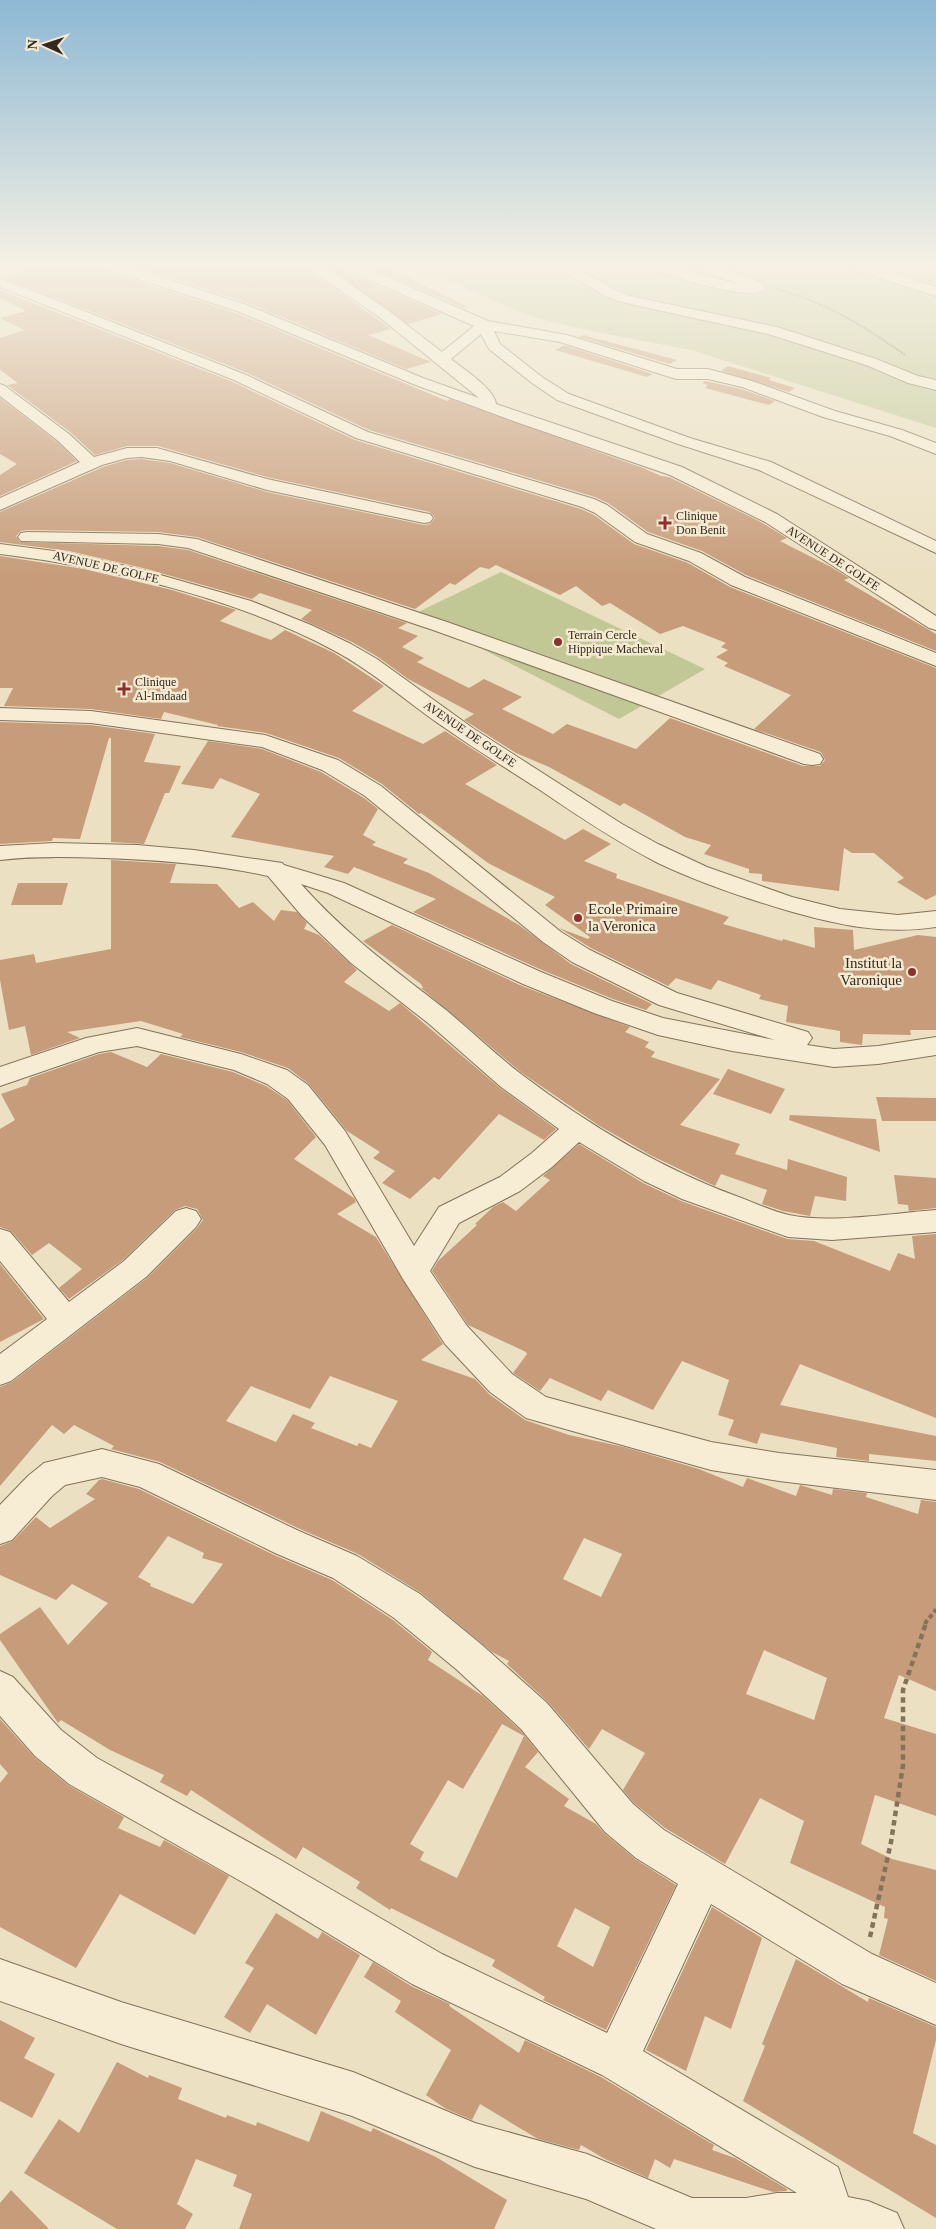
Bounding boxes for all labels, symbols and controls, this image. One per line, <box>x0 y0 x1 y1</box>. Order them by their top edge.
north arrow <box>20 20 70 70</box>
text: N <box>25 39 40 50</box>
place label: Clinique Don Benit <box>676 509 726 537</box>
marker: Clinique Don Benit <box>658 516 672 530</box>
street label: AVENUE DE GOLFE <box>784 523 882 593</box>
street label: AVENUE DE GOLFE <box>52 548 160 586</box>
place label: Terrain Cercle Hippique Macheval <box>568 628 664 656</box>
marker: Terrain Cercle Hippique Macheval <box>552 636 564 648</box>
place label: Clinique Al-Imdaad <box>135 675 187 703</box>
marker: Clinique Al-Imdaad <box>117 682 131 696</box>
street label: AVENUE DE GOLFE <box>421 698 519 770</box>
place label: Ecole Primaire la Veronica <box>588 901 678 934</box>
marker: Ecole Primaire la Veronica <box>572 912 584 924</box>
place label: Institut la Varonique <box>840 955 902 988</box>
marker: Institut la Varonique <box>906 966 918 978</box>

